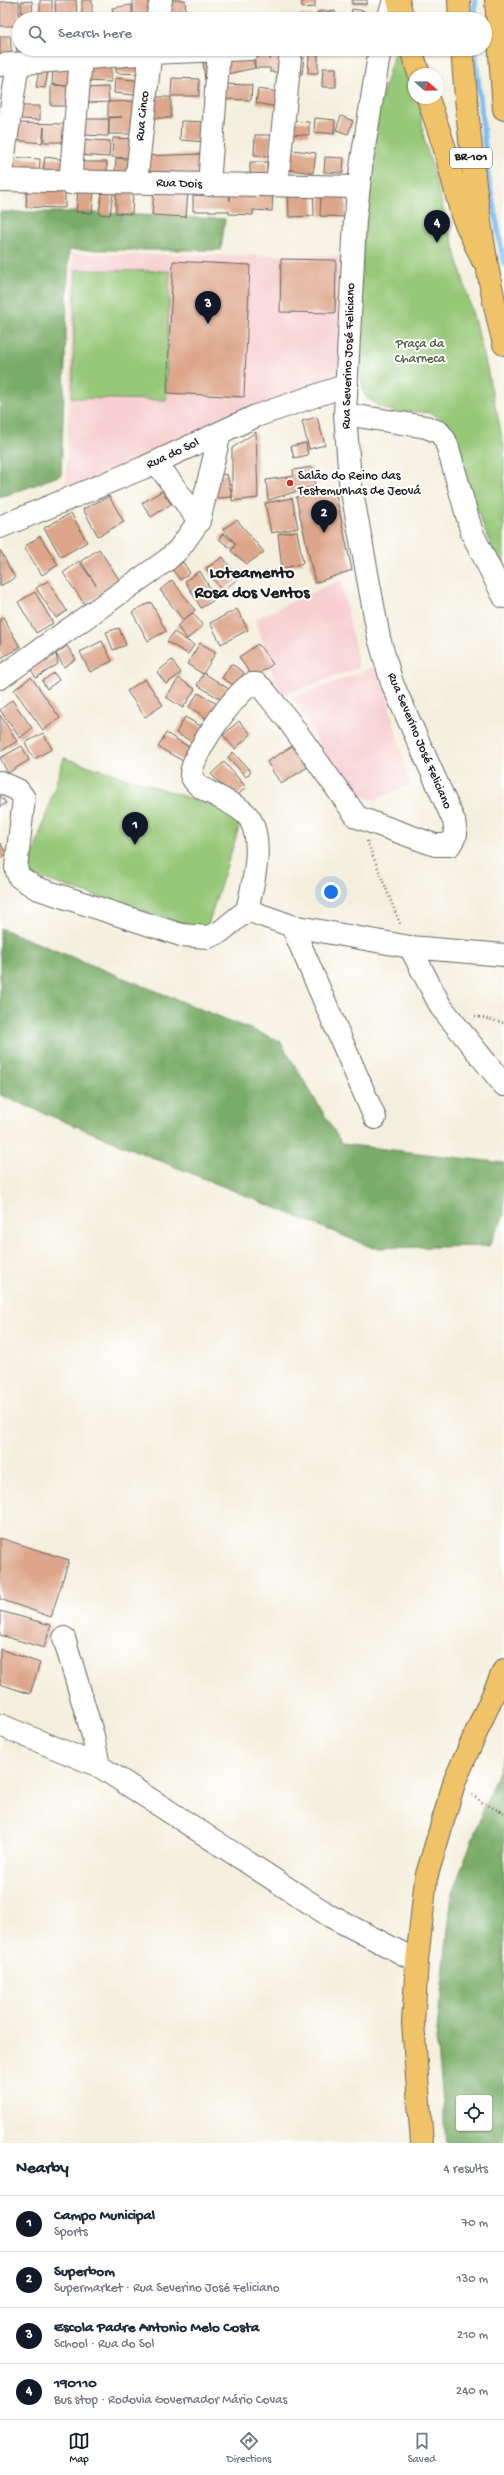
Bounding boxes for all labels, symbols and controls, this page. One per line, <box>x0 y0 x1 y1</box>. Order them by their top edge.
search box <box>12 12 492 56</box>
icon: search <box>26 23 48 45</box>
text: Search here <box>58 25 132 43</box>
north arrow <box>408 68 444 104</box>
street label: Rua Cinco <box>133 90 153 142</box>
road number: BR-101 <box>450 148 492 168</box>
street label: Rua Dois <box>156 176 203 192</box>
pin: 4 <box>424 210 450 243</box>
street label: Rua Severino José Feliciano <box>339 282 359 429</box>
pin: 3 <box>195 291 221 324</box>
park label: Praça da Charneca <box>395 337 446 367</box>
street label: Rua do Sol <box>144 435 202 473</box>
place label: Salão do Reino das Testemunhas de Jeová <box>297 469 422 499</box>
marker: Salão do Reino das Testemunhas de Jeová <box>285 478 295 488</box>
pin: 2 <box>311 500 337 533</box>
district label: Loteamento Rosa dos Ventos <box>194 564 310 604</box>
street label: Rua Severino José Feliciano <box>383 671 455 812</box>
pin: 1 <box>122 812 148 845</box>
your location <box>321 882 341 902</box>
map controls <box>456 2095 492 2131</box>
button: locate <box>456 2095 492 2131</box>
text: Nearby <box>16 2159 69 2179</box>
text: 4 results <box>444 2162 488 2177</box>
text: Campo Municipal <box>54 2207 155 2225</box>
text: 1 <box>26 2216 32 2231</box>
text: 70 m <box>462 2216 488 2231</box>
text: Sports <box>54 2225 88 2240</box>
text: Superbom <box>54 2263 115 2281</box>
text: 2 <box>26 2272 32 2287</box>
text: 130 m <box>456 2272 488 2287</box>
text: Supermarket · Rua Severino José Feliciano <box>54 2281 279 2296</box>
text: Escola Padre Antonio Melo Costa <box>54 2319 259 2337</box>
text: 3 <box>26 2328 32 2343</box>
text: 210 m <box>457 2328 488 2343</box>
text: School · Rua do Sol <box>54 2337 154 2352</box>
text: 190110 <box>54 2375 97 2393</box>
text: 4 <box>26 2384 32 2399</box>
text: 240 m <box>456 2384 488 2399</box>
text: Bus stop · Rodovia Governador Mário Covas <box>54 2393 287 2408</box>
tab: Map <box>68 2430 90 2466</box>
tab: Directions <box>227 2430 271 2466</box>
tab: Saved <box>408 2430 436 2466</box>

